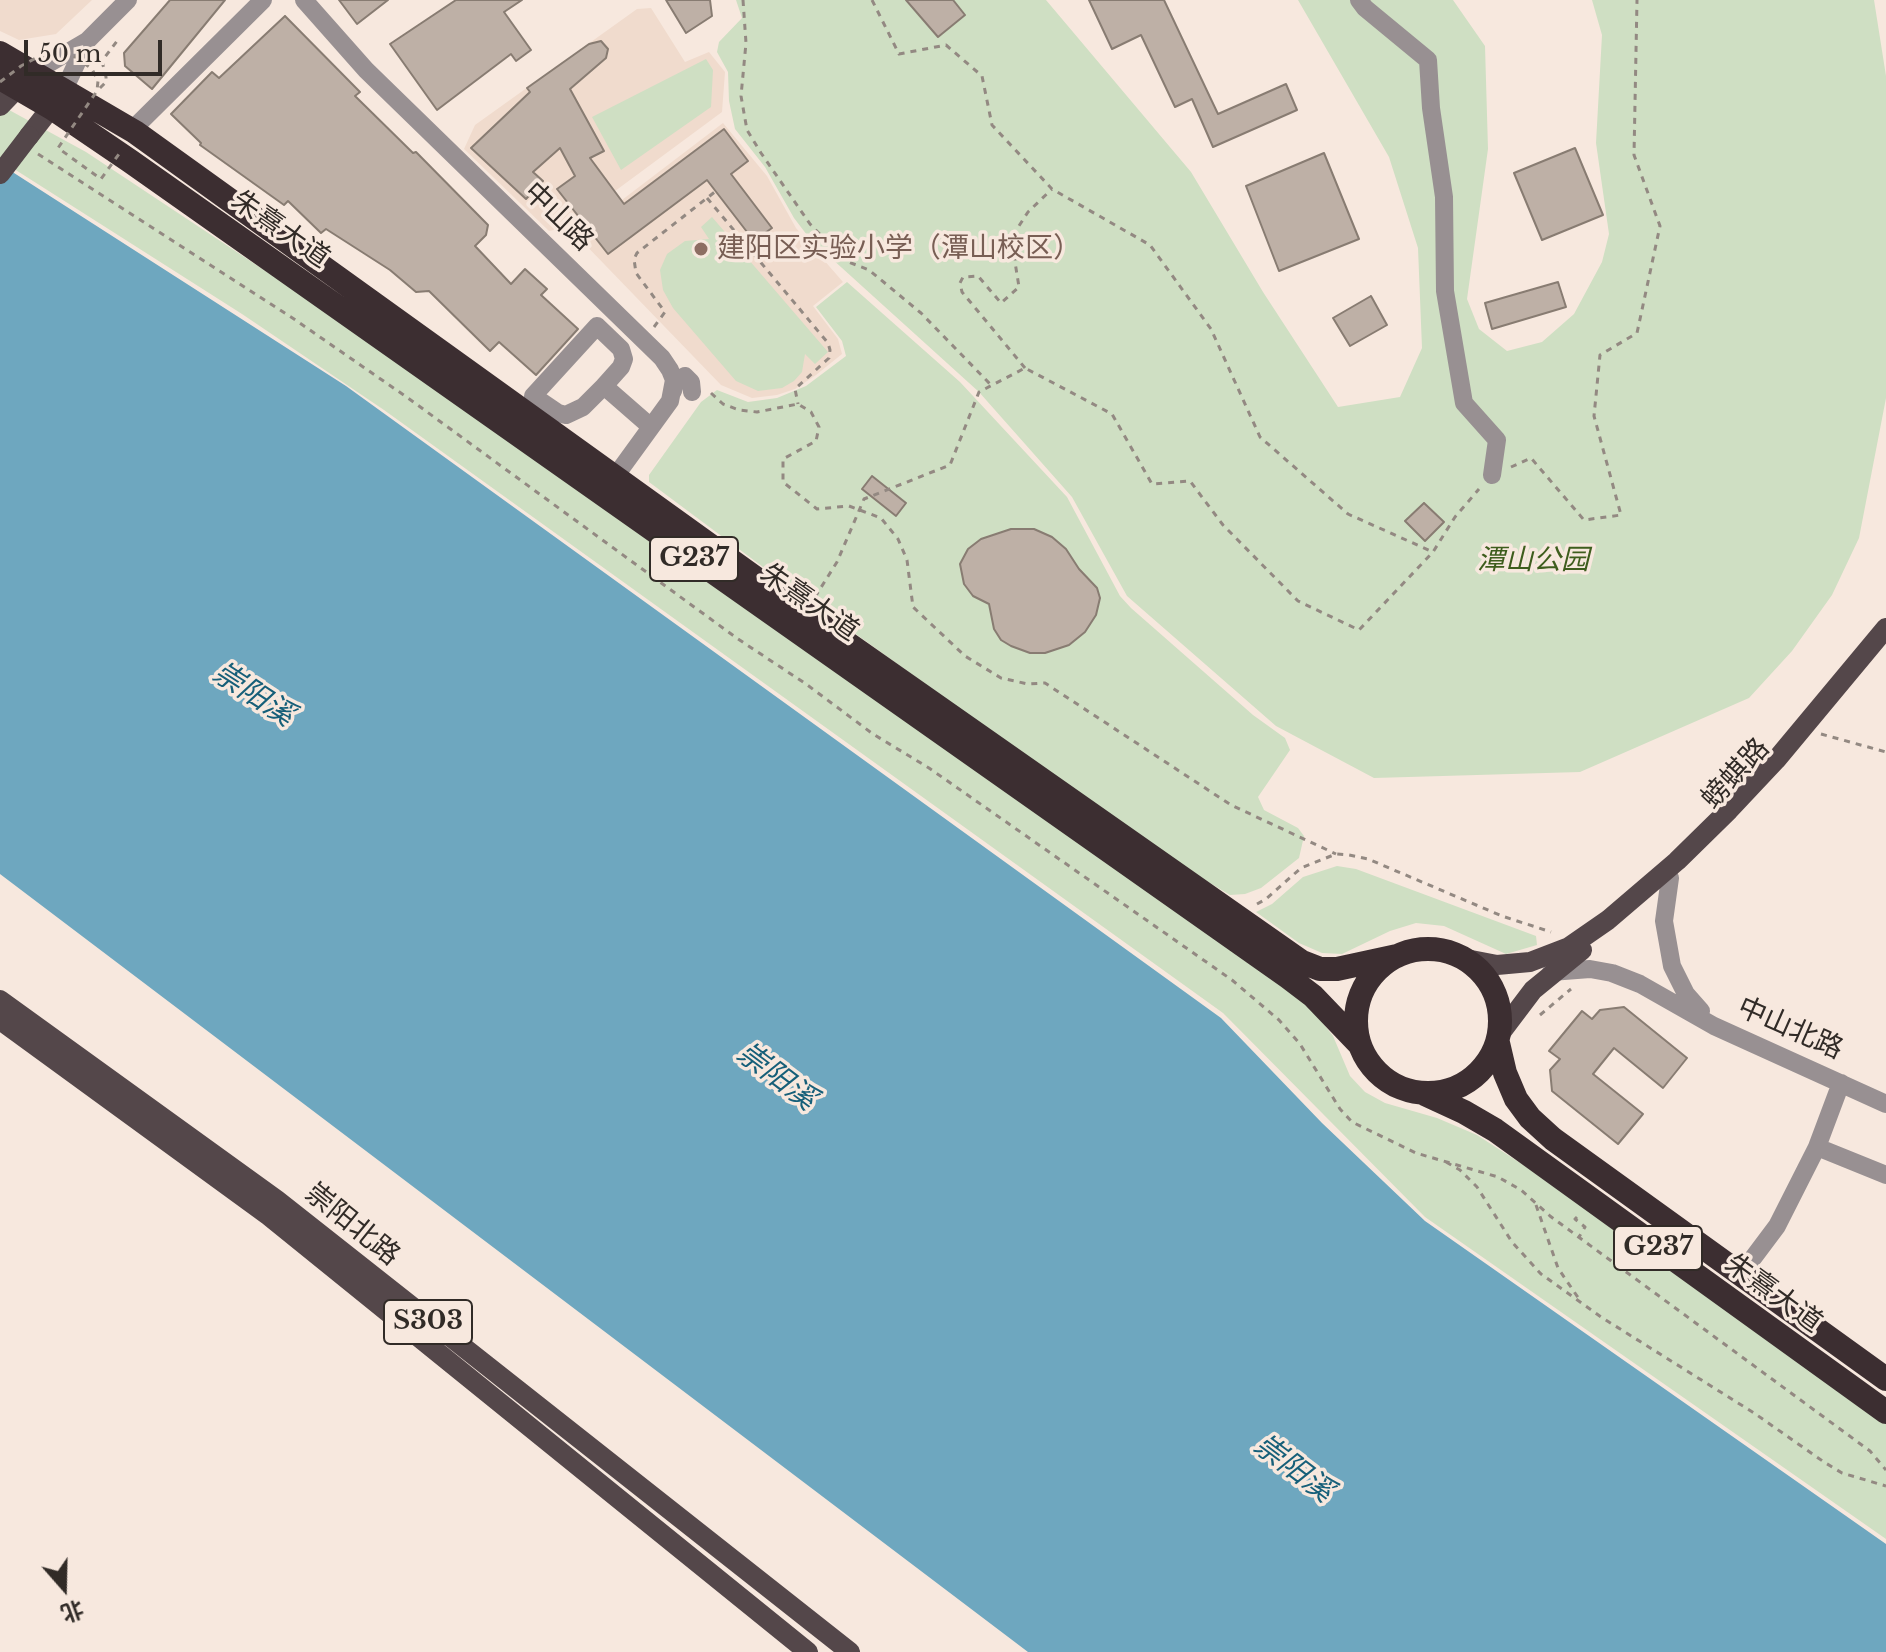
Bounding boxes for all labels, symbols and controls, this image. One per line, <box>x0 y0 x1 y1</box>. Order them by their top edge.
scale bar <box>28 24 166 74</box>
text: 50 m <box>38 39 101 68</box>
street label: 中山路 <box>516 176 600 258</box>
street label: 朱熹大道 <box>224 184 336 276</box>
place label: 建阳区实验小学（潭山校区） <box>717 232 1081 266</box>
marker: 建阳区实验小学（潭山校区） <box>692 240 710 258</box>
road number: G237 <box>650 537 738 581</box>
park label: 潭山公园 <box>1477 544 1589 578</box>
street label: 朱熹大道 <box>753 557 865 649</box>
water label: 崇阳溪 <box>205 655 301 735</box>
street label: 螃蜞路 <box>1695 732 1777 816</box>
street label: 中山北路 <box>1732 991 1848 1067</box>
water label: 崇阳溪 <box>729 1036 823 1118</box>
street label: 崇阳北路 <box>298 1177 406 1273</box>
road number: G237 <box>1614 1226 1702 1270</box>
street label: 朱熹大道 <box>1718 1247 1828 1341</box>
road number: S303 <box>384 1300 472 1344</box>
water label: 崇阳溪 <box>1246 1428 1340 1510</box>
north arrow <box>24 1548 104 1628</box>
text: 北 <box>57 1595 87 1627</box>

